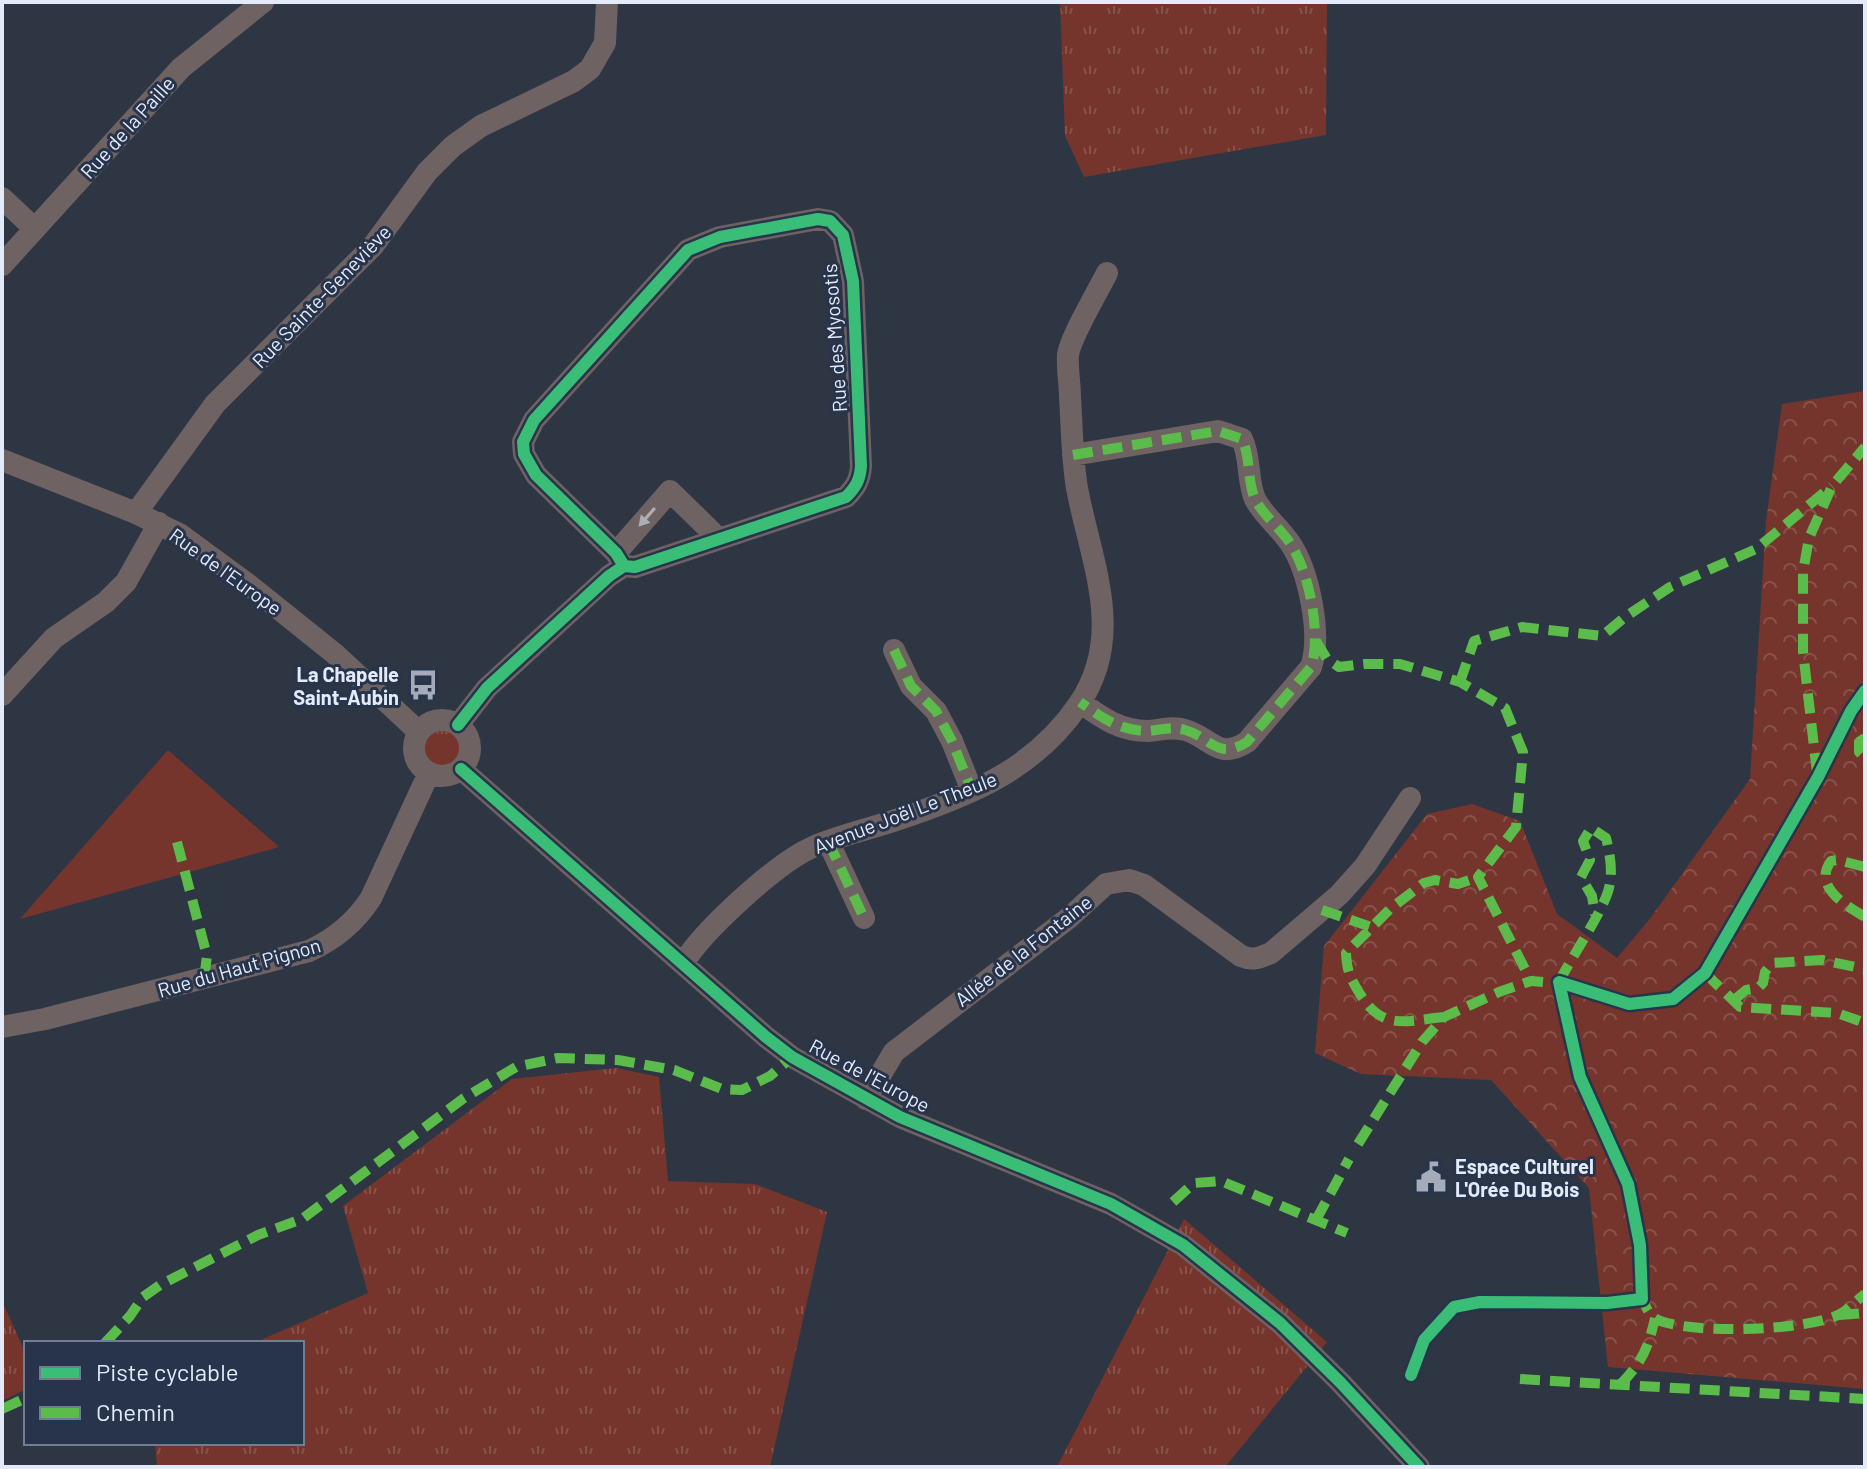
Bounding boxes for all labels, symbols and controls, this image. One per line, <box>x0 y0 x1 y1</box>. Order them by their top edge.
street label: Rue de la Paille <box>75 71 179 183</box>
street label: Rue Sainte-Geneviève <box>247 219 395 373</box>
street label: Rue des Myosotis <box>817 263 851 413</box>
one-way arrow <box>639 507 656 527</box>
street label: Rue de l'Europe <box>165 522 287 620</box>
place label: La Chapelle Saint-Aubin <box>293 662 399 709</box>
bus stop icon: La Chapelle Saint-Aubin <box>406 668 440 702</box>
street label: Avenue Joël Le Theule <box>810 766 1000 858</box>
street label: Allée de la Fontaine <box>950 889 1096 1011</box>
street label: Rue du Haut Pignon <box>155 932 323 1002</box>
street label: Rue de l'Europe <box>806 1033 934 1117</box>
place label: Espace Culturel L'Orée Du Bois <box>1455 1154 1594 1201</box>
public building icon: Espace Culturel L'Orée Du Bois <box>1414 1160 1448 1194</box>
legend <box>24 1341 304 1445</box>
text: Piste cyclable <box>96 1357 239 1386</box>
text: Chemin <box>96 1397 175 1426</box>

